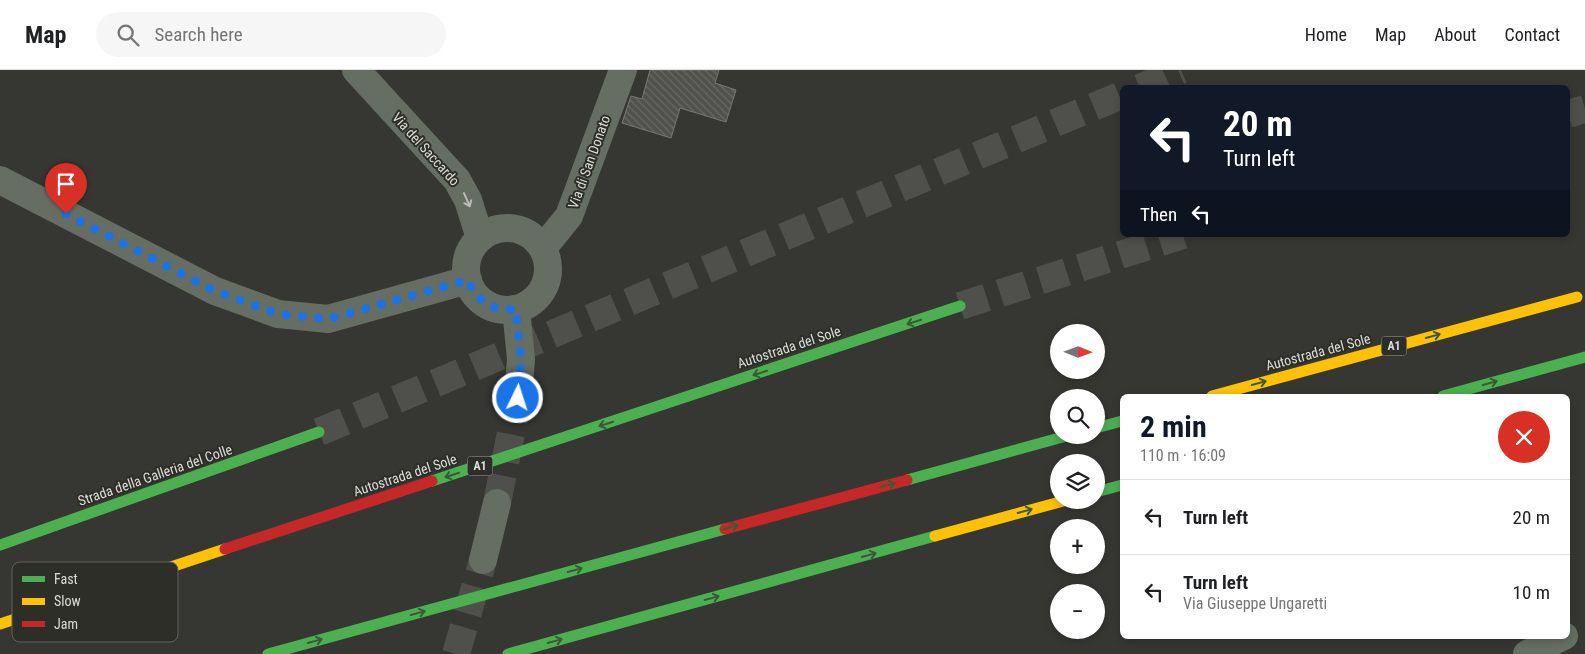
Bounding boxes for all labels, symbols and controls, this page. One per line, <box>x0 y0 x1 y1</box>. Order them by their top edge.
search box <box>96 12 446 57</box>
text: Map <box>25 21 66 49</box>
icon: search <box>114 21 142 49</box>
text: Search here <box>154 23 243 46</box>
text: Home <box>1305 24 1347 45</box>
text: Map <box>1375 24 1406 45</box>
text: About <box>1434 24 1476 45</box>
text: Contact <box>1504 24 1560 45</box>
text: 20 m <box>1223 104 1292 145</box>
icon: left <box>1140 105 1205 170</box>
street label: Via del Saccardo <box>389 109 463 189</box>
street label: Via di San Donato <box>565 113 613 211</box>
text: Turn left <box>1223 146 1295 171</box>
pin <box>45 163 87 214</box>
icon: arrive <box>52 170 80 198</box>
one-way arrow <box>462 192 472 207</box>
icon: left <box>1187 200 1215 228</box>
text: Then <box>1140 203 1177 226</box>
one-way arrow <box>907 317 923 327</box>
street label: Autostrada del Sole <box>735 323 843 371</box>
north arrow <box>1050 324 1105 379</box>
map controls <box>1050 324 1105 639</box>
street label: Autostrada del Sole <box>1264 330 1373 374</box>
one-way arrow <box>1424 331 1440 340</box>
road number: A1 <box>1382 336 1406 356</box>
one-way arrow <box>753 369 768 378</box>
position arrow <box>491 371 543 423</box>
one-way arrow <box>1250 378 1266 388</box>
one-way arrow <box>1482 378 1498 388</box>
button: search <box>1050 389 1105 444</box>
text: 2 min <box>1140 409 1207 444</box>
button: close <box>1498 411 1550 463</box>
one-way arrow <box>599 420 614 429</box>
street label: Strada della Galleria del Colle <box>76 441 235 509</box>
text: 110 m · 16:09 <box>1140 446 1226 465</box>
street label: Autostrada del Sole <box>351 451 459 499</box>
button: layers <box>1050 454 1105 509</box>
road number: A1 <box>468 456 492 476</box>
one-way arrow <box>444 471 460 481</box>
one-way arrow <box>880 479 896 489</box>
icon: left <box>1140 503 1168 531</box>
one-way arrow <box>1017 506 1033 516</box>
text: Turn left <box>1183 506 1248 529</box>
text: 20 m <box>1513 506 1550 529</box>
button: + <box>1050 519 1105 574</box>
one-way arrow <box>723 522 739 532</box>
one-way arrow <box>860 549 876 559</box>
legend <box>12 562 178 642</box>
one-way arrow <box>566 565 582 575</box>
text: Fast <box>54 571 78 587</box>
text: Turn left <box>1183 571 1248 594</box>
icon: left <box>1140 578 1168 606</box>
text: 10 m <box>1513 581 1550 604</box>
button: − <box>1050 584 1105 639</box>
text: Slow <box>54 593 81 609</box>
one-way arrow <box>703 593 719 602</box>
text: Via Giuseppe Ungaretti <box>1183 594 1327 613</box>
one-way arrow <box>409 608 425 617</box>
text: Jam <box>54 616 78 632</box>
one-way arrow <box>306 636 322 645</box>
one-way arrow <box>547 636 563 645</box>

